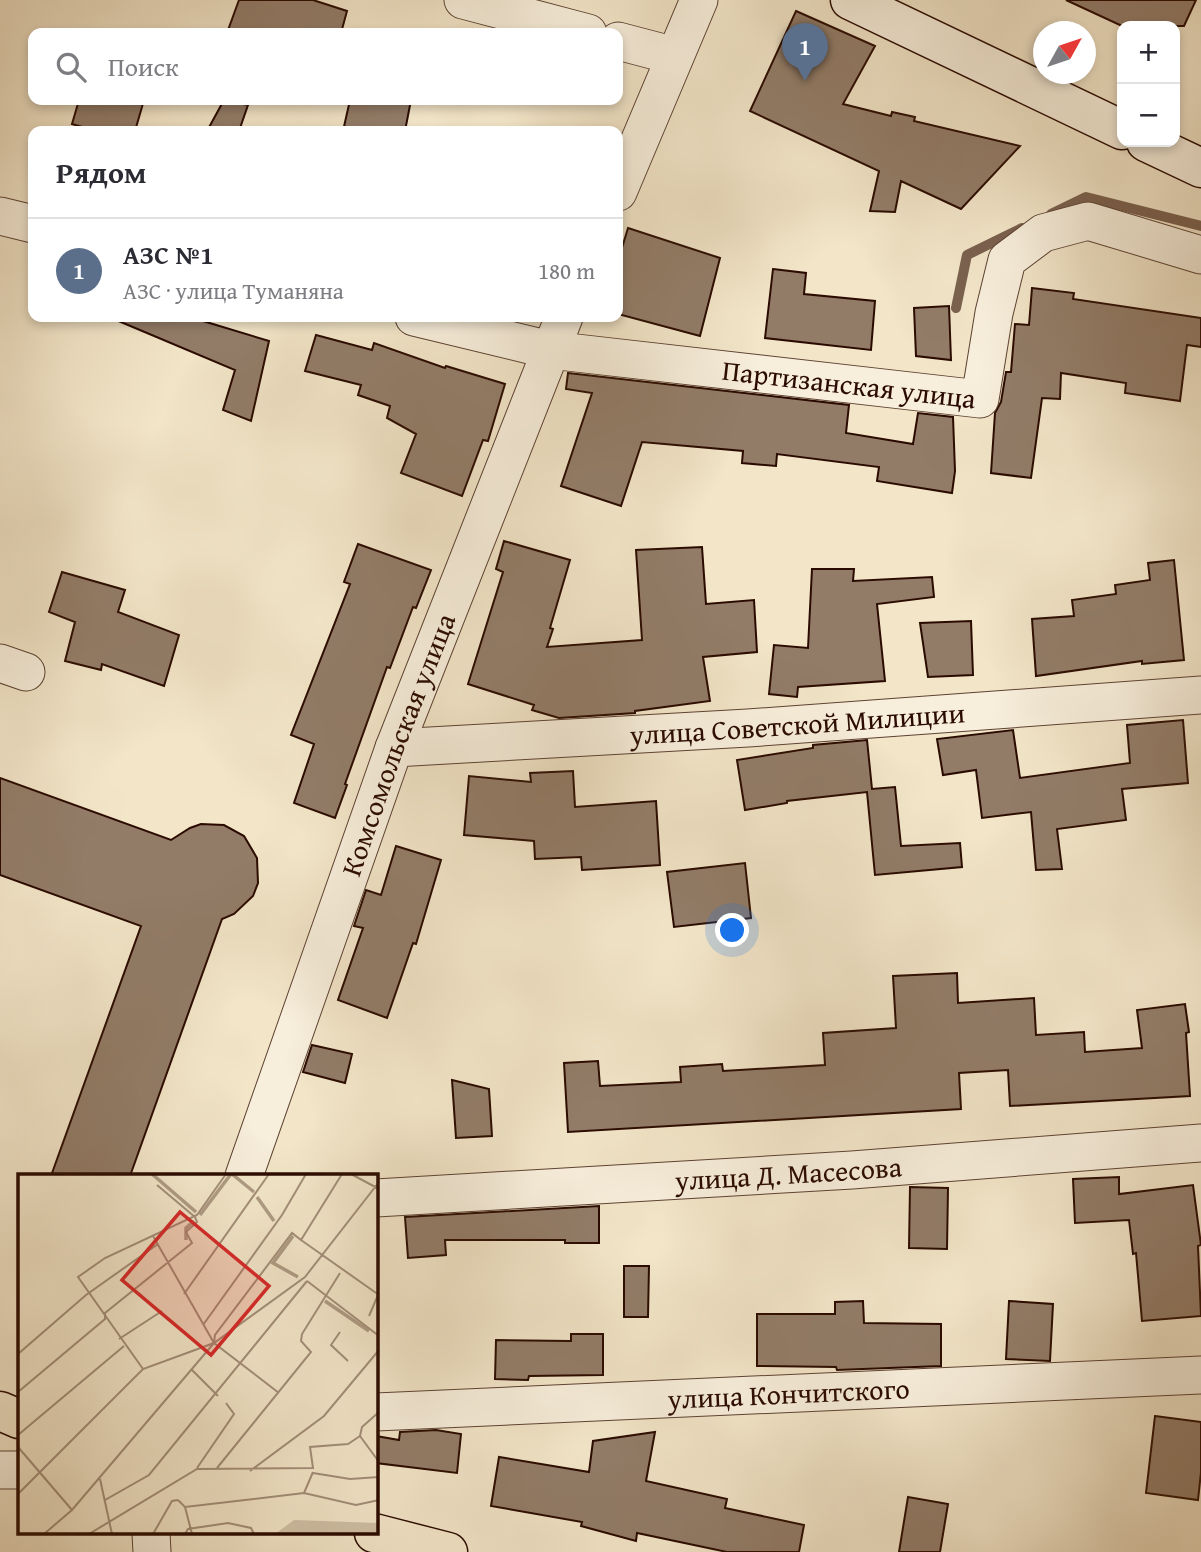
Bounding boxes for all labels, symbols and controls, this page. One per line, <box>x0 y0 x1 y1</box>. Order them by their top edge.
north arrow <box>1033 21 1096 84</box>
map controls <box>1117 21 1180 147</box>
button: + <box>1117 21 1180 84</box>
pin: 1 <box>782 23 828 81</box>
search box <box>28 28 623 105</box>
text: Поиск <box>108 47 179 86</box>
icon: search <box>52 48 90 86</box>
button: − <box>1117 84 1180 147</box>
text: Рядом <box>56 150 147 194</box>
text: АЗС №1 <box>123 235 214 274</box>
text: 1 <box>73 254 85 287</box>
text: 180 m <box>538 254 595 287</box>
text: АЗС · улица Туманяна <box>123 274 344 307</box>
street label: Партизанская улица <box>720 349 979 418</box>
street label: Комсомольская улица <box>330 606 465 881</box>
street label: улица Советской Милиции <box>628 691 966 755</box>
your location <box>715 913 749 947</box>
street label: улица Д. Масесова <box>673 1145 904 1200</box>
inset map <box>18 1174 378 1534</box>
street label: улица Кончитского <box>666 1367 910 1419</box>

